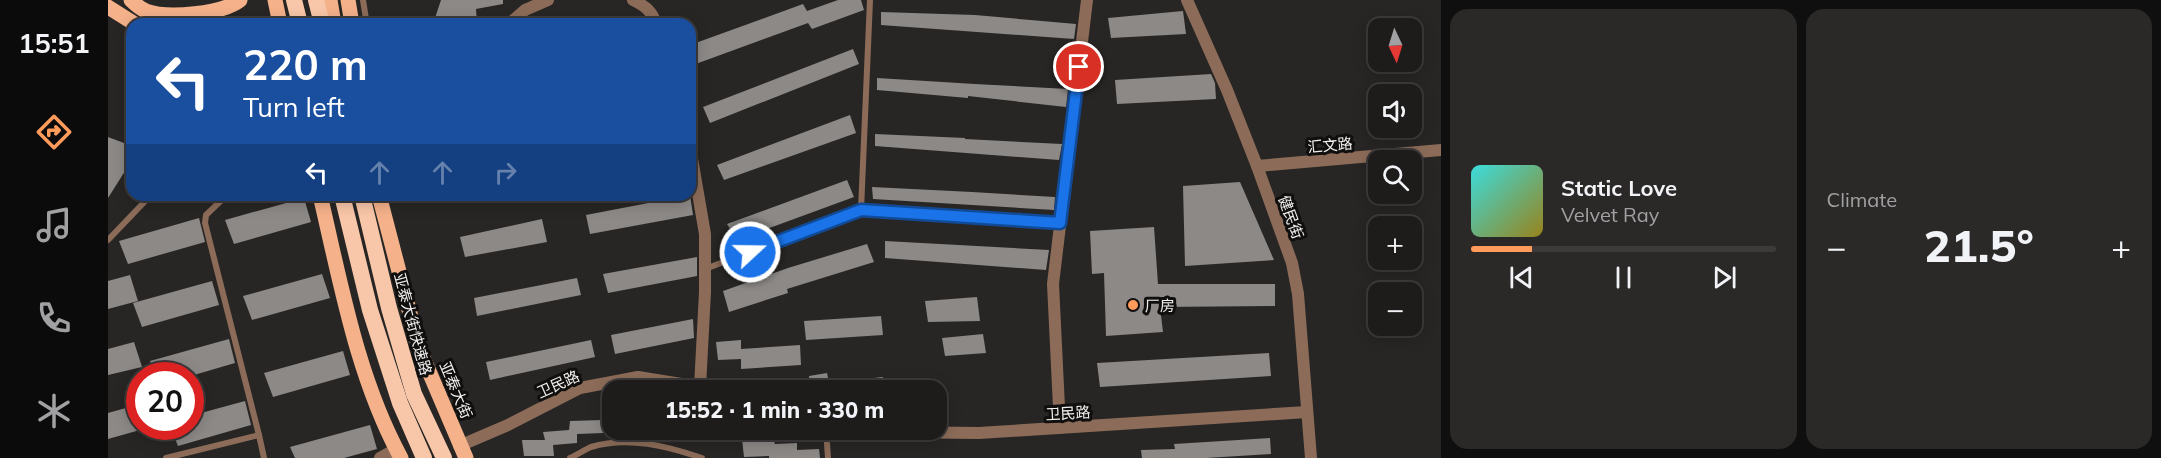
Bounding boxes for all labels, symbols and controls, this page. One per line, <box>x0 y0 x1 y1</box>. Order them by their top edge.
north arrow <box>1368 18 1422 72</box>
map controls <box>1368 18 1422 336</box>
text: 15:51 <box>18 26 90 60</box>
text: 220 m <box>243 38 368 91</box>
pin <box>1053 41 1104 92</box>
icon: left <box>144 42 222 120</box>
icon: arrive <box>1062 50 1095 83</box>
button: sound <box>1368 84 1422 138</box>
text: Turn left <box>243 90 345 124</box>
icon: directions <box>33 111 75 153</box>
street label: 汇文路 <box>1307 134 1353 156</box>
button: search <box>1368 150 1422 204</box>
icon: left <box>300 156 333 189</box>
icon: ahead <box>363 156 396 189</box>
icon: ahead <box>426 156 459 189</box>
icon: right <box>489 156 522 189</box>
text: Static Love <box>1561 174 1677 202</box>
text: Climate <box>1827 187 1897 212</box>
street label: 健民街 <box>1274 193 1308 241</box>
text: Velvet Ray <box>1561 202 1659 227</box>
icon: music <box>33 204 75 246</box>
button: + <box>1368 216 1422 270</box>
text: 21.5° <box>1924 217 2034 273</box>
position arrow <box>718 220 782 284</box>
text: − <box>1827 226 1846 267</box>
text: + <box>2111 226 2131 267</box>
icon: previous <box>1505 261 1538 294</box>
icon: pause <box>1607 261 1640 294</box>
icon: next <box>1708 261 1741 294</box>
street label: 亚泰大街快速路 <box>390 271 436 377</box>
button: − <box>1368 282 1422 336</box>
place label: 厂房 <box>1145 296 1175 315</box>
icon: phone <box>33 297 75 339</box>
marker: 厂房 <box>1126 298 1140 312</box>
street label: 亚泰大街 <box>436 359 476 421</box>
speed limit sign: 20 <box>126 362 204 440</box>
street label: 卫民路 <box>534 366 582 402</box>
icon: climate <box>33 390 75 432</box>
text: 15:52 · 1 min · 330 m <box>665 396 884 424</box>
street label: 卫民路 <box>1045 402 1091 424</box>

